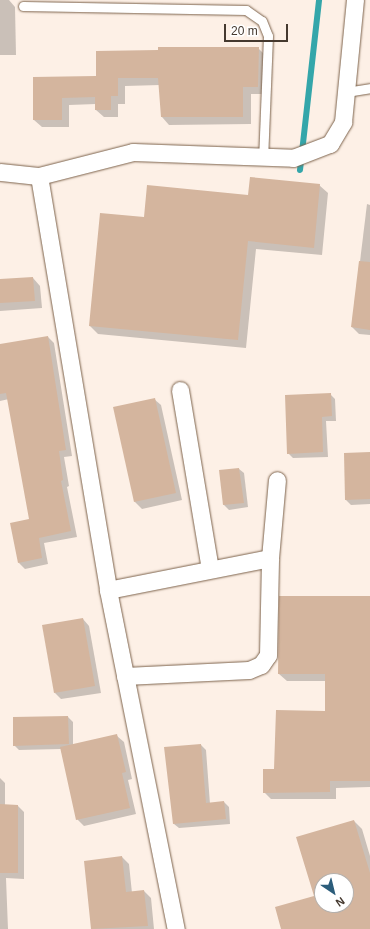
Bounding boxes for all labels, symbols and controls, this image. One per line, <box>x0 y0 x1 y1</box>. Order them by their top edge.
scale bar <box>226 16 290 42</box>
text: 20 m <box>231 24 258 38</box>
north arrow <box>314 873 354 913</box>
text: N <box>334 895 347 909</box>

